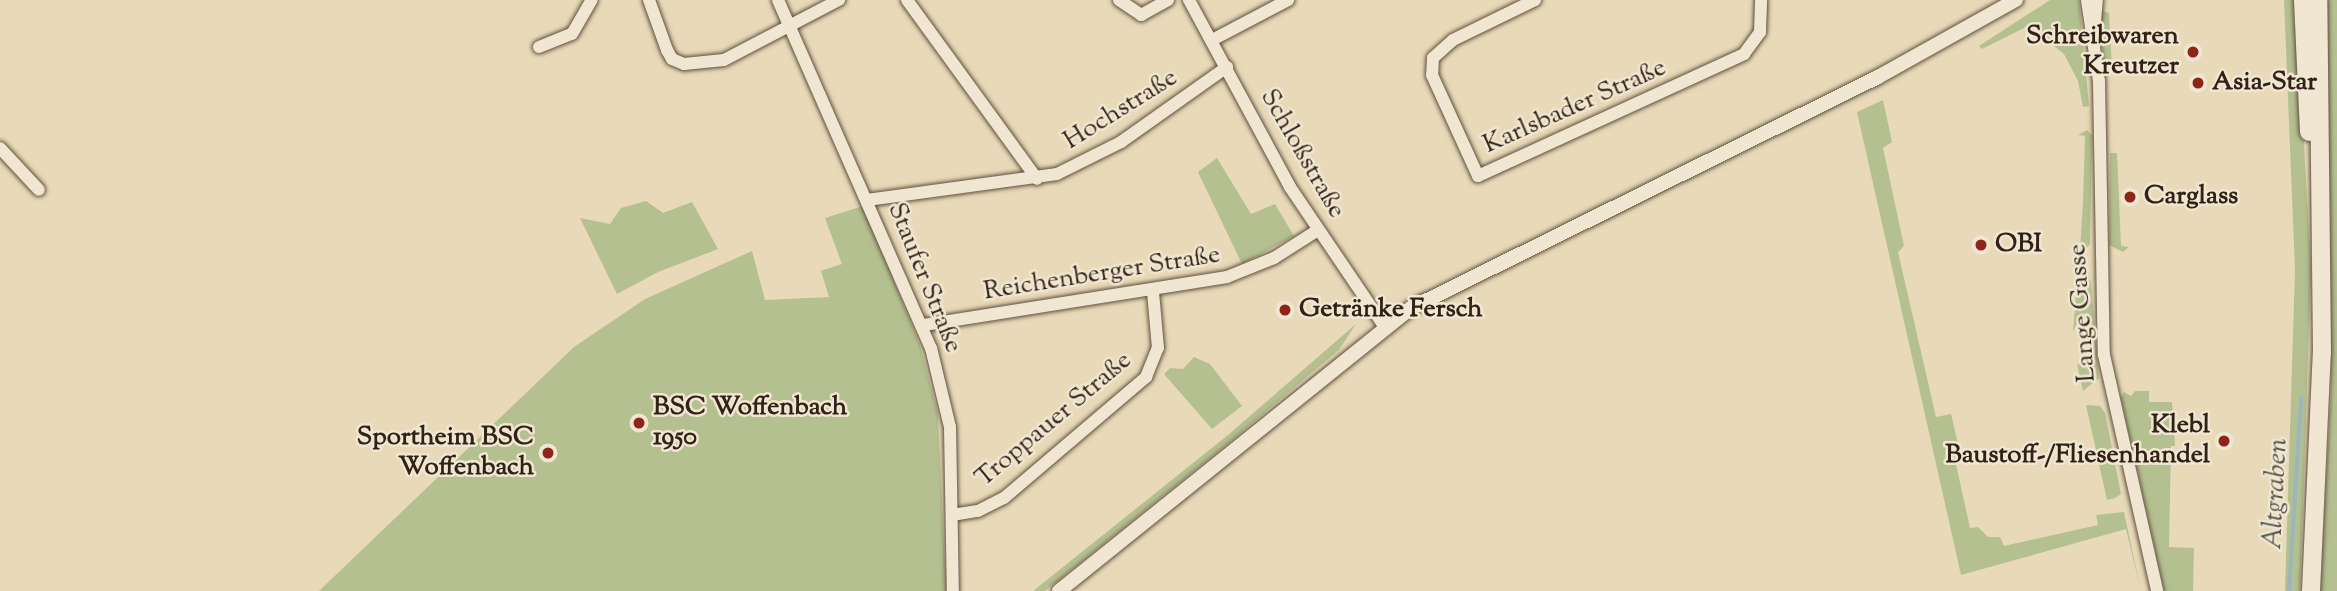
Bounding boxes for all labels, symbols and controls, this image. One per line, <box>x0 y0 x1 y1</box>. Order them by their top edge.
place label: Schreibwaren Kreutzer <box>2026 21 2179 82</box>
marker: Schreibwaren Kreutzer <box>2185 44 2201 60</box>
street label: Karlsbader Straße <box>1479 53 1671 161</box>
street label: Hochstraße <box>1058 63 1184 157</box>
place label: Asia-Star <box>2212 67 2317 99</box>
marker: Asia-Star <box>2190 75 2206 91</box>
street label: Schloßstraße <box>1252 84 1352 224</box>
place label: Carglass <box>2144 181 2238 213</box>
marker: Carglass <box>2122 189 2138 205</box>
street label: Staufer Straße <box>880 199 968 357</box>
place label: OBI <box>1995 229 2042 261</box>
marker: OBI <box>1973 237 1989 253</box>
street label: Reichenberger Straße <box>981 240 1223 308</box>
street label: Lange Gasse <box>2063 243 2103 383</box>
place label: Getränke Fersch <box>1299 294 1483 326</box>
marker: Getränke Fersch <box>1277 302 1293 318</box>
street label: Troppauer Straße <box>970 346 1138 494</box>
place label: BSC Woffenbach 1950 <box>653 392 847 453</box>
place label: Klebl Baustoff-/Fliesenhandel <box>1945 410 2210 472</box>
marker: BSC Woffenbach 1950 <box>631 415 647 431</box>
place label: Sportheim BSC Woffenbach <box>357 422 534 484</box>
marker: Klebl Baustoff-/Fliesenhandel <box>2216 433 2232 449</box>
water label: Altgraben <box>2256 437 2296 551</box>
marker: Sportheim BSC Woffenbach <box>540 445 556 461</box>

